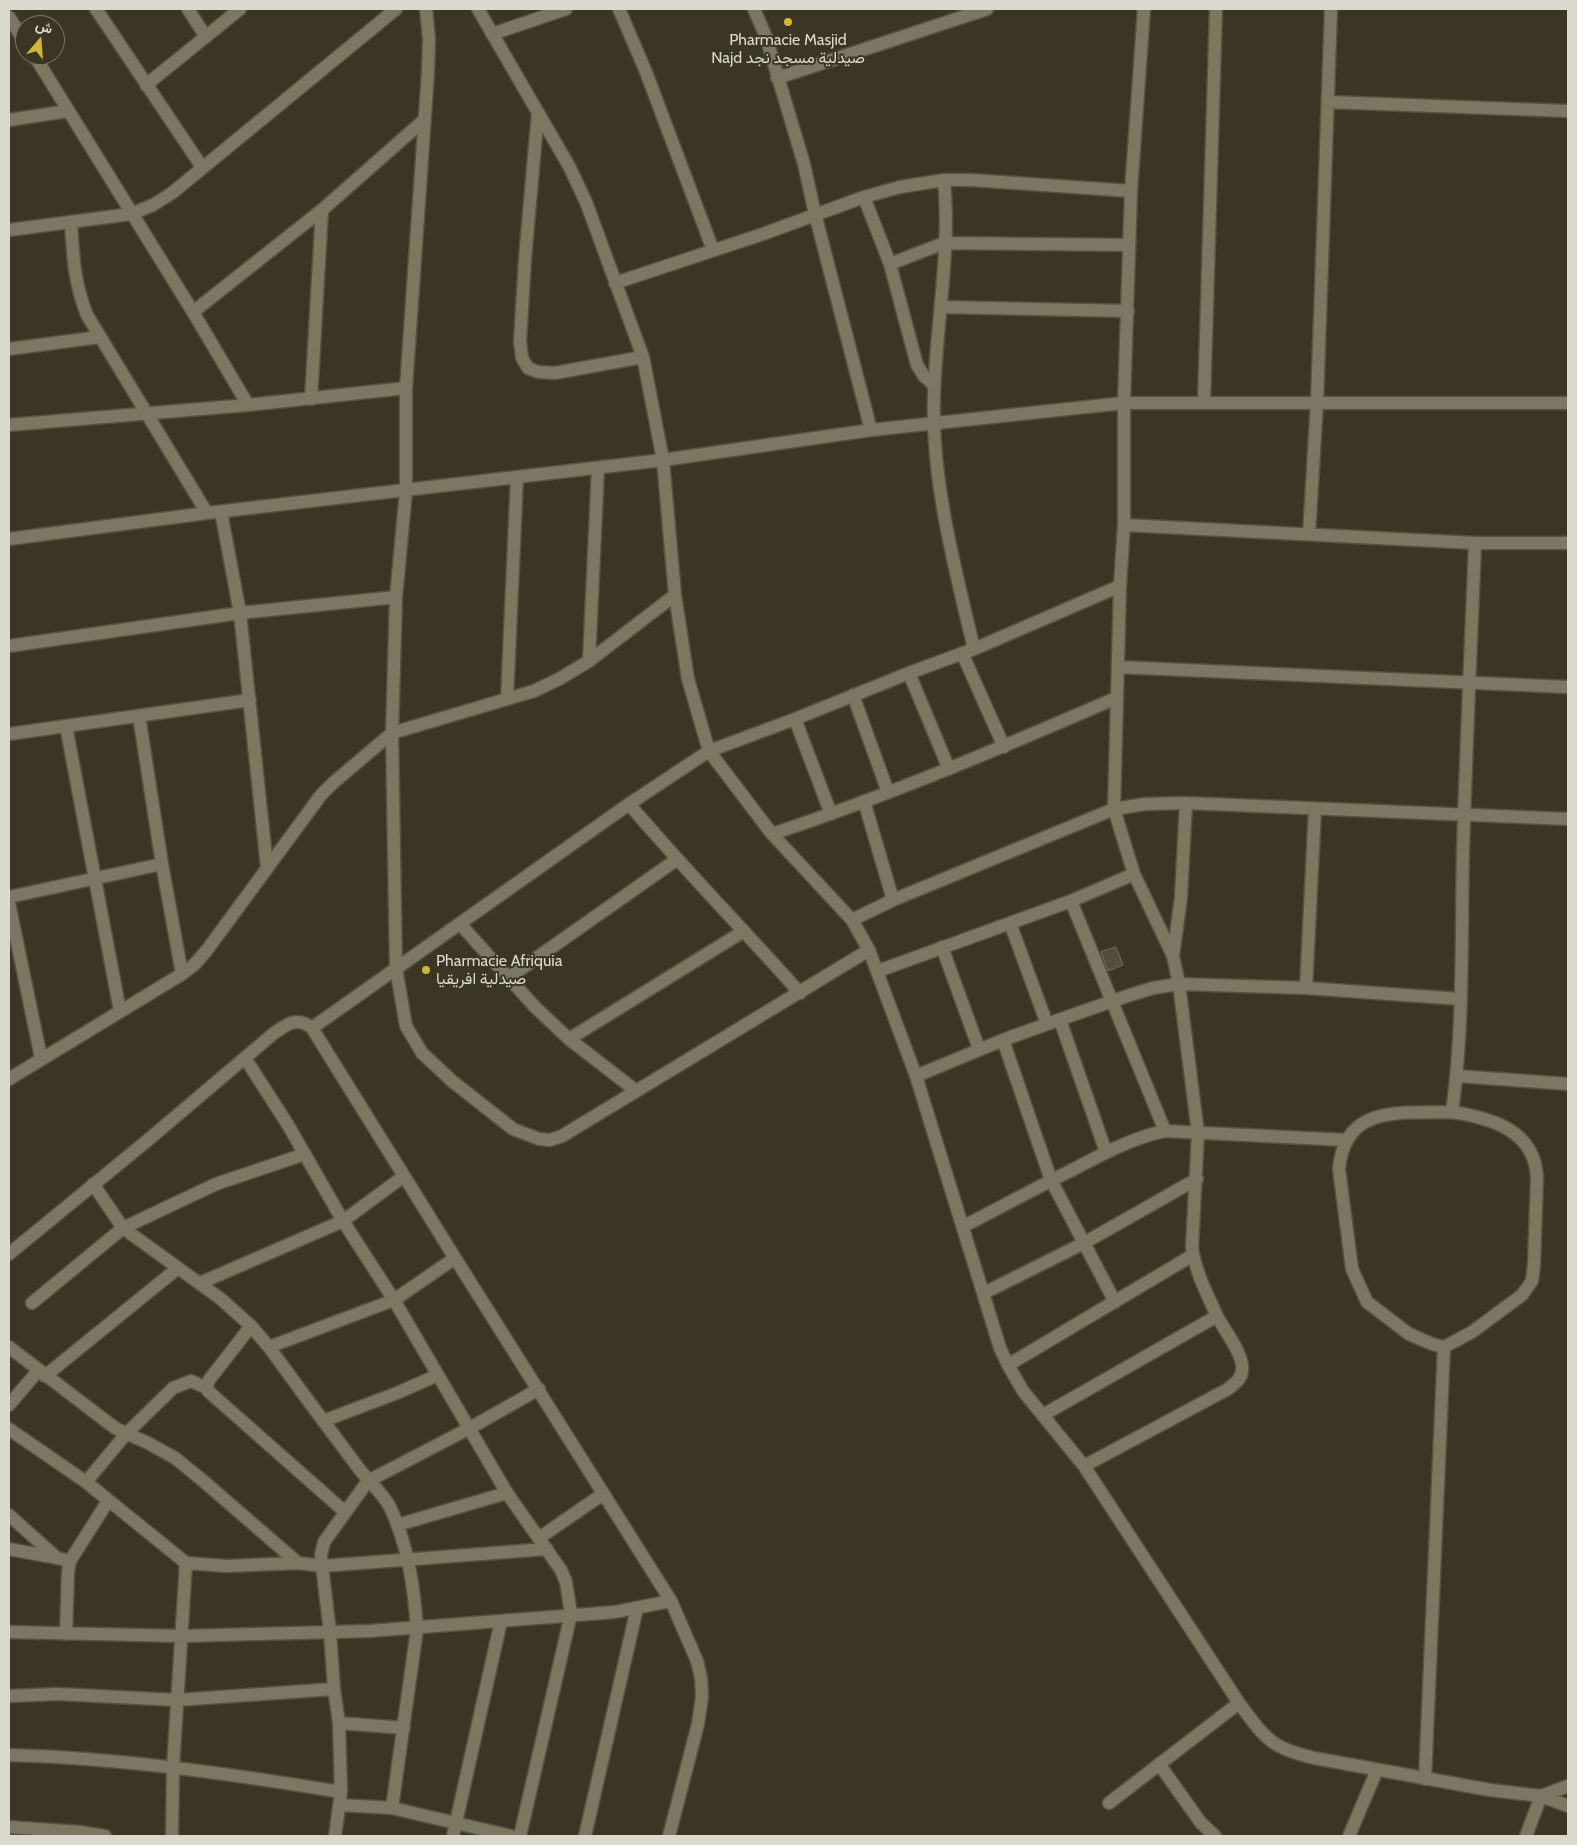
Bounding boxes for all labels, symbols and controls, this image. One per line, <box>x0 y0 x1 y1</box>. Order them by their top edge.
north arrow <box>15 15 65 65</box>
text: ش <box>34 16 55 38</box>
marker: Pharmacie Masjid Najd صيدلية مسجد نجد <box>782 16 794 28</box>
place label: Pharmacie Masjid Najd صيدلية مسجد نجد <box>711 30 865 68</box>
place label: Pharmacie Afriquia صيدلية افريقيا <box>436 951 562 989</box>
marker: Pharmacie Afriquia صيدلية افريقيا <box>420 964 432 976</box>

